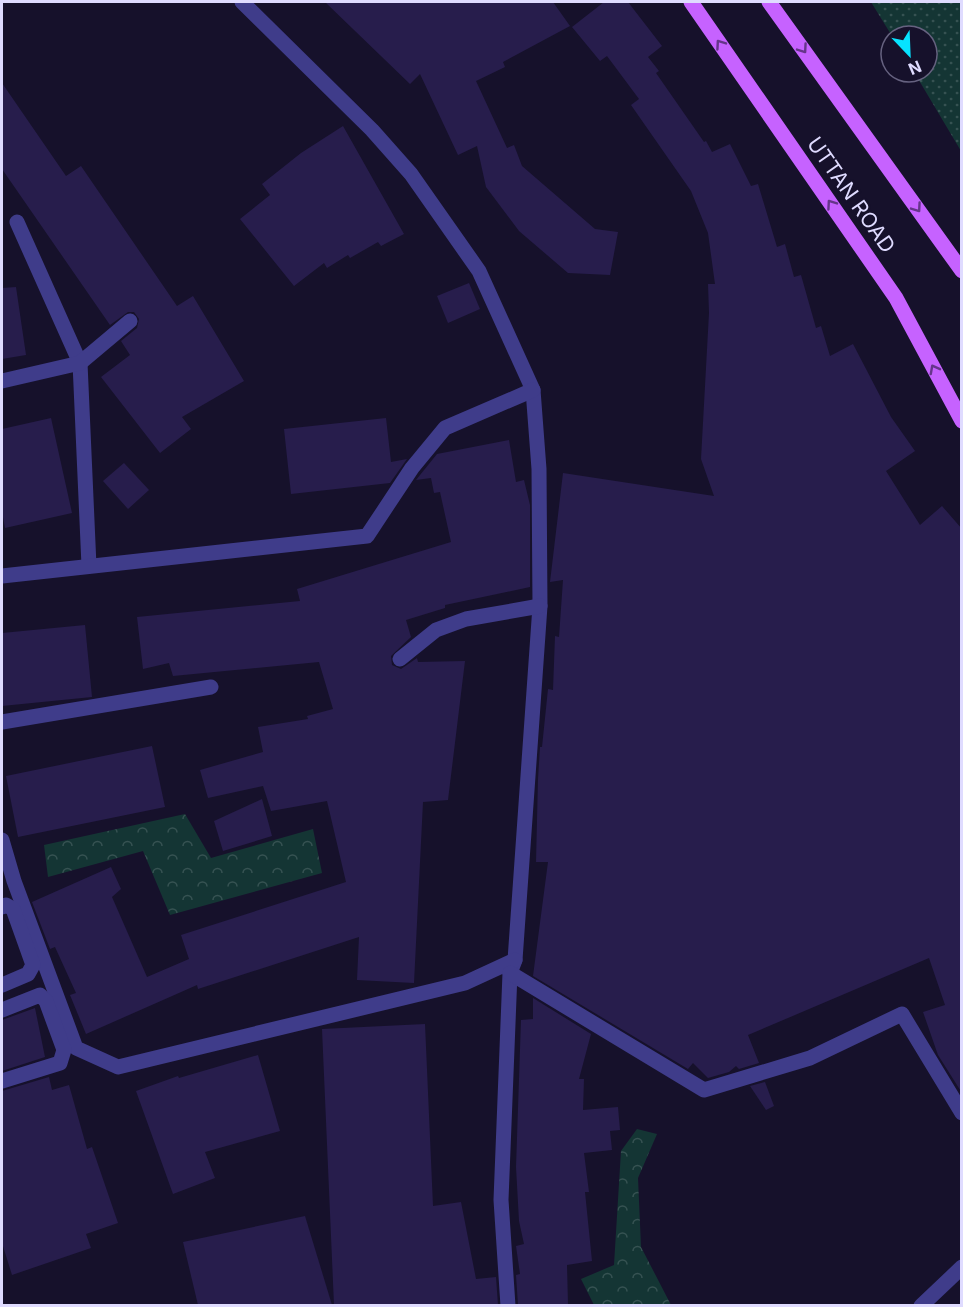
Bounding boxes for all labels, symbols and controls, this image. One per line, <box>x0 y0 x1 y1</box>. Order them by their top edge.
north arrow <box>879 24 939 84</box>
one-way arrow <box>716 39 727 50</box>
one-way arrow <box>796 43 807 54</box>
text: N <box>905 56 924 79</box>
street label: UTTAN ROAD <box>802 132 901 257</box>
one-way arrow <box>827 200 838 211</box>
one-way arrow <box>910 201 921 212</box>
one-way arrow <box>930 365 941 376</box>

